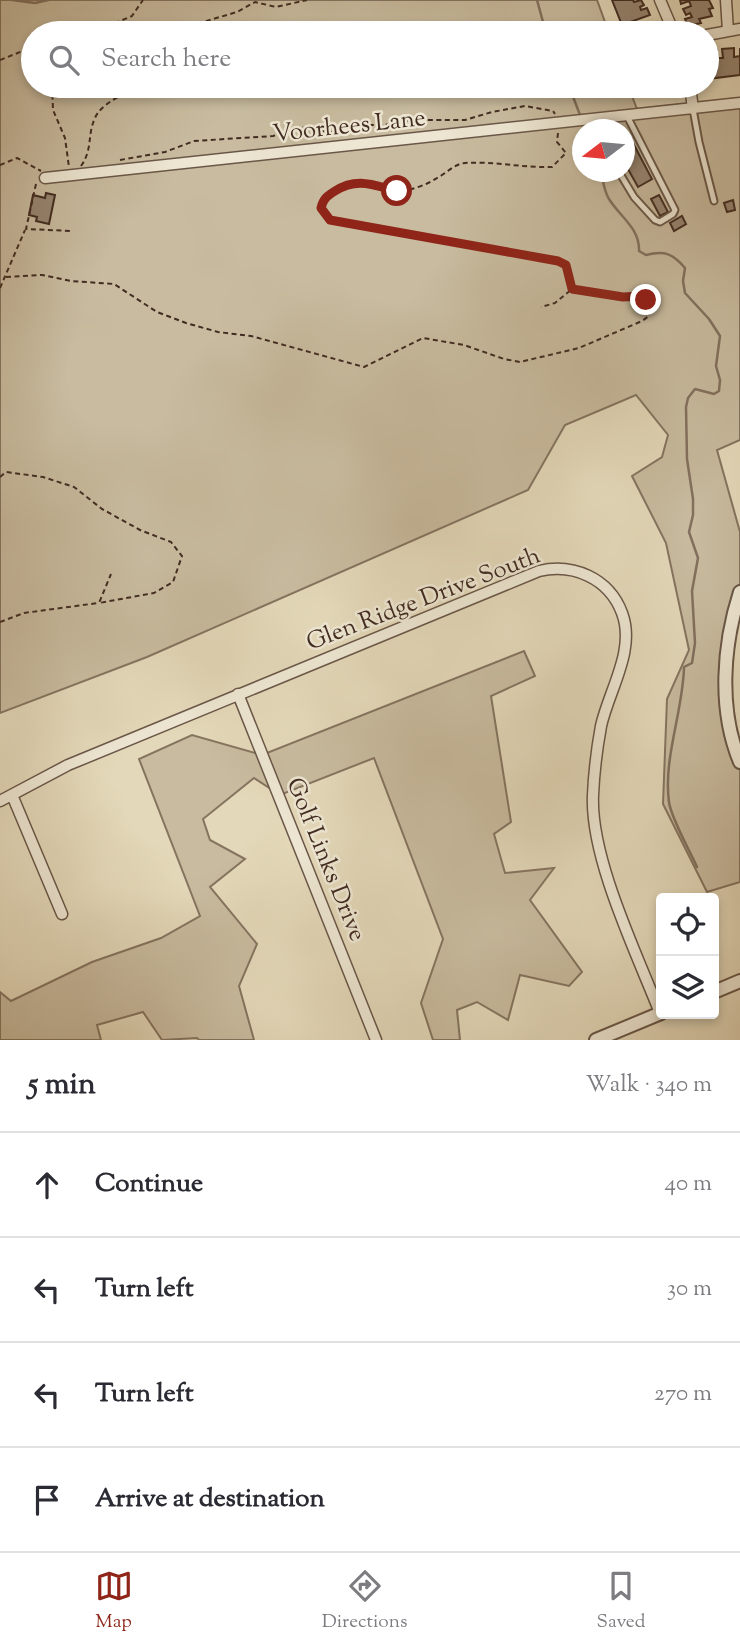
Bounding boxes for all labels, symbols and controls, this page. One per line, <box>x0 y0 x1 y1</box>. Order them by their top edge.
search box <box>21 21 719 98</box>
icon: search <box>45 41 83 79</box>
text: Search here <box>101 41 231 78</box>
street label: Voorhees Lane <box>271 102 427 152</box>
north arrow <box>572 119 635 182</box>
route start <box>381 175 412 206</box>
route end <box>630 284 661 315</box>
street label: Glen Ridge Drive South <box>302 540 546 660</box>
street label: Golf Links Drive <box>277 773 373 947</box>
map controls <box>656 893 719 1019</box>
button: locate <box>656 893 719 956</box>
button: layers <box>656 956 719 1019</box>
text: 5 min <box>28 1064 96 1107</box>
text: Walk · 340 m <box>586 1069 712 1102</box>
icon: ahead <box>28 1166 66 1204</box>
text: Continue <box>95 1166 203 1203</box>
text: 40 m <box>665 1168 712 1201</box>
icon: left <box>28 1271 66 1309</box>
text: Turn left <box>95 1271 194 1308</box>
text: 30 m <box>667 1273 712 1306</box>
icon: left <box>28 1376 66 1414</box>
text: Turn left <box>95 1376 194 1413</box>
text: 270 m <box>654 1378 712 1411</box>
icon: arrive <box>28 1481 66 1519</box>
text: Arrive at destination <box>95 1481 325 1518</box>
tab: Map <box>95 1567 133 1636</box>
tab: Directions <box>322 1567 407 1636</box>
tab: Saved <box>597 1567 645 1636</box>

